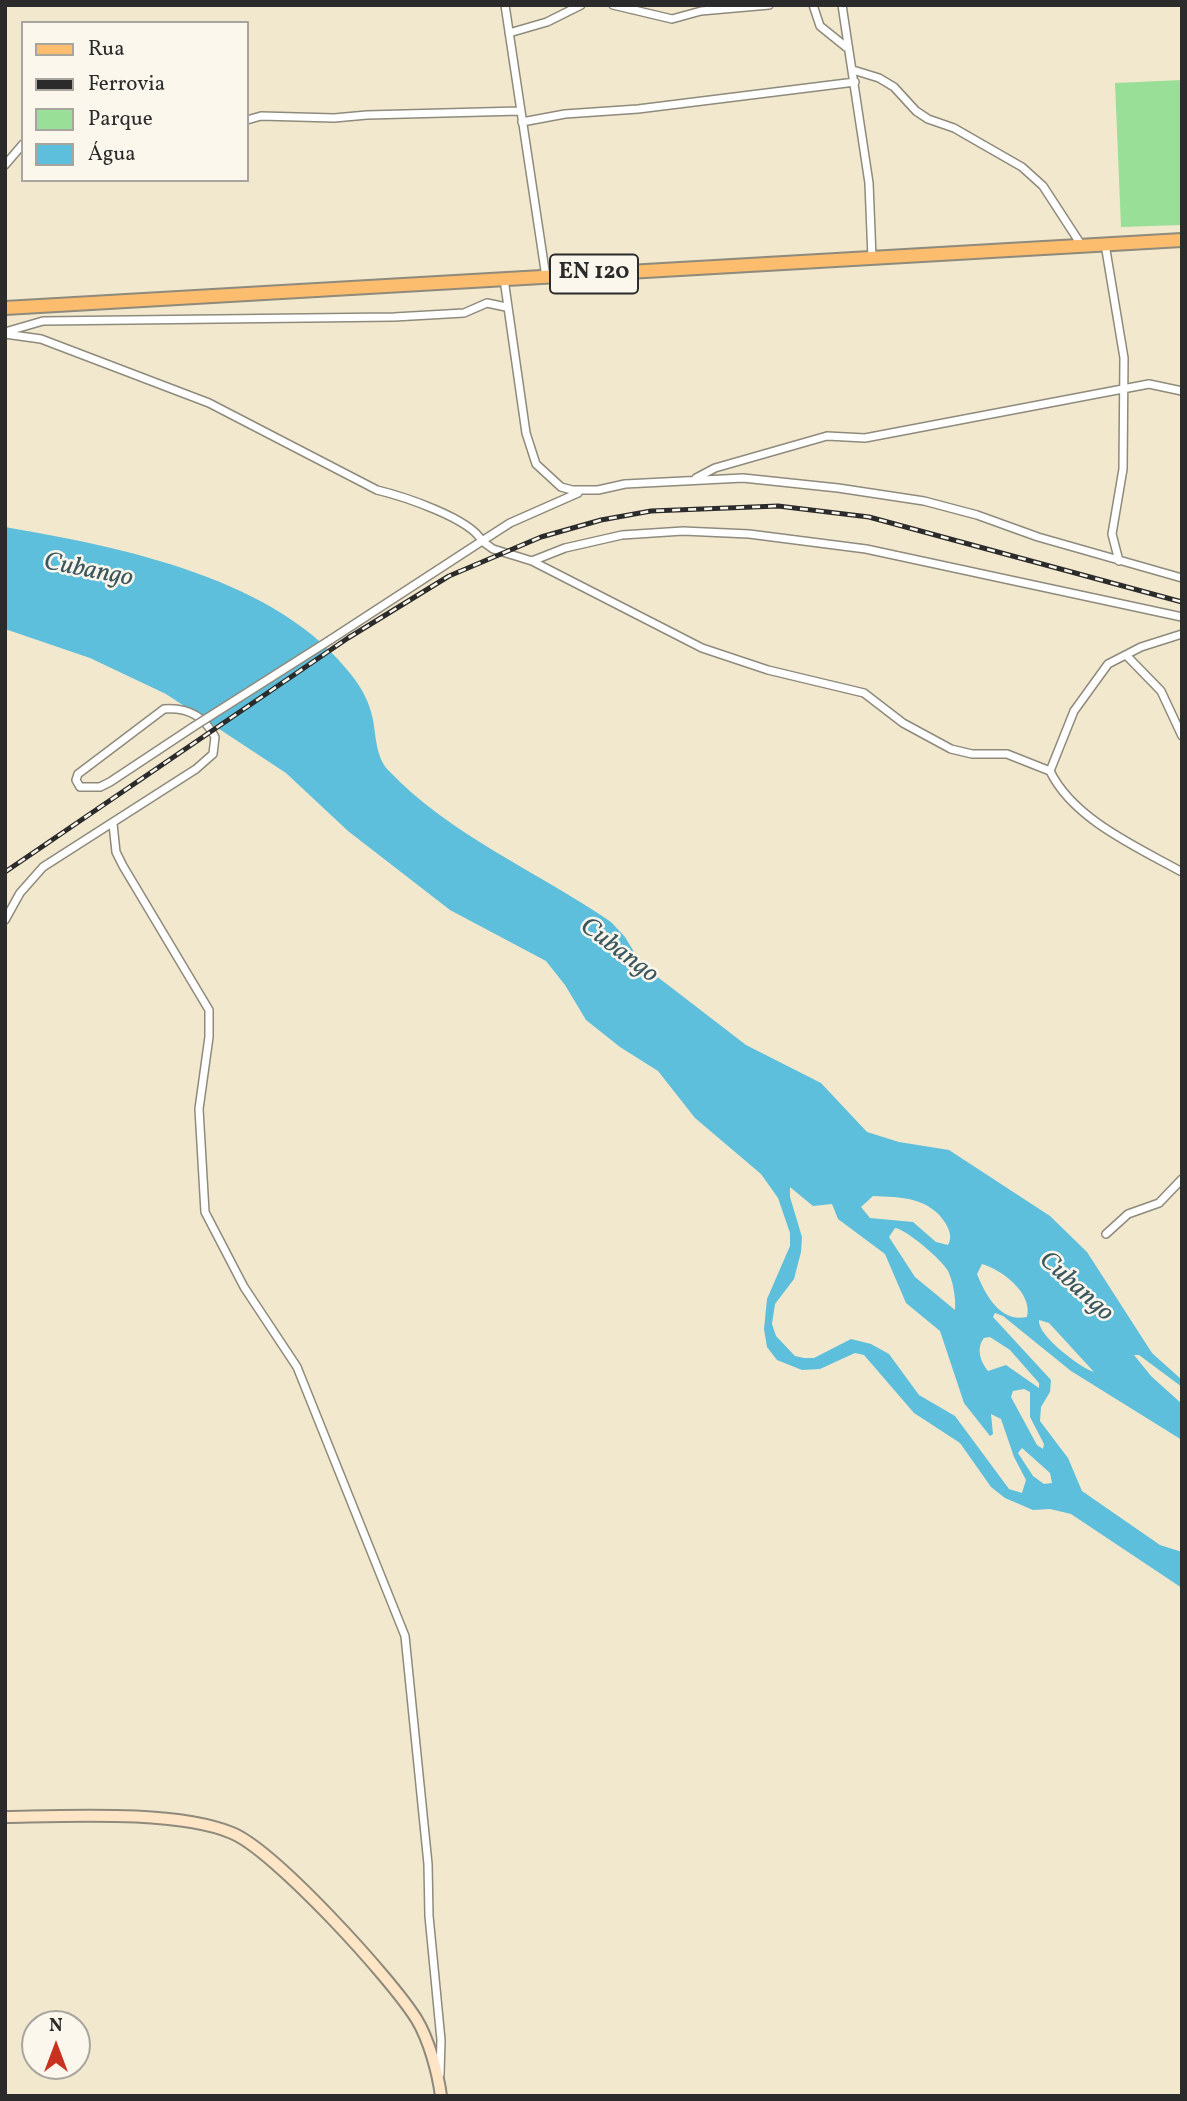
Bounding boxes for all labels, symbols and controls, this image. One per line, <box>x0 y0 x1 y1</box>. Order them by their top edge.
legend <box>21 21 248 182</box>
text: Rua <box>88 35 125 64</box>
text: Ferrovia <box>88 70 165 99</box>
text: Parque <box>88 105 153 134</box>
text: Água <box>88 140 136 169</box>
road number: EN 120 <box>550 255 638 294</box>
water label: Cubango <box>41 548 135 596</box>
water label: Cubango <box>573 912 663 992</box>
water label: Cubango <box>1031 1246 1119 1330</box>
north arrow <box>21 2010 91 2080</box>
text: N <box>49 2013 63 2039</box>

